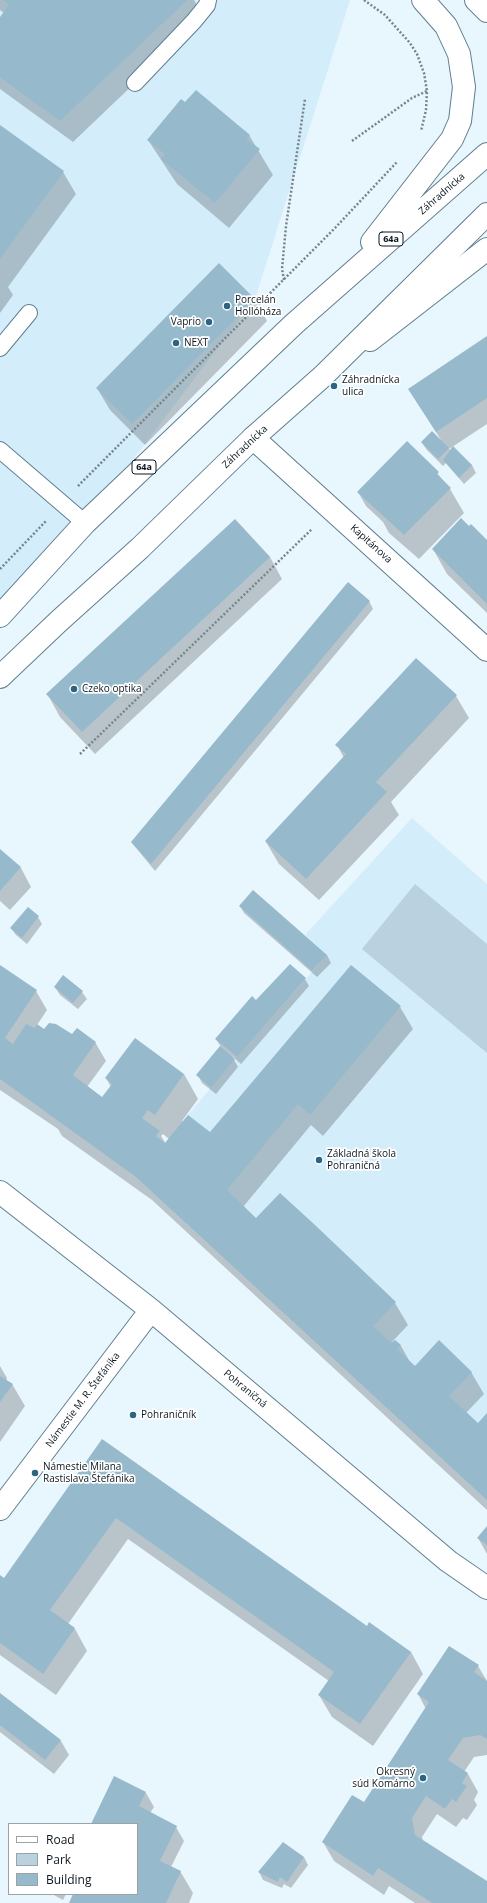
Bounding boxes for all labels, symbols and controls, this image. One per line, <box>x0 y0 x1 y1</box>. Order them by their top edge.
street label: Záhradnícka <box>416 171 468 217</box>
road number: 64a <box>379 232 403 246</box>
place label: Porcelán Hollóháza <box>235 294 281 318</box>
marker: Porcelán Hollóháza <box>222 301 232 311</box>
place label: Vaprio <box>171 316 201 328</box>
marker: Vaprio <box>204 317 214 327</box>
place label: NEXT <box>184 337 208 349</box>
marker: NEXT <box>171 338 181 348</box>
place label: Záhradnícka ulica <box>342 374 399 398</box>
marker: Záhradnícka ulica <box>329 381 339 391</box>
street label: Záhradnícka <box>220 423 270 471</box>
road number: 64a <box>132 460 156 474</box>
street label: Kapitánova <box>348 522 394 566</box>
place label: Czeko optika <box>82 683 142 695</box>
marker: Czeko optika <box>69 684 79 694</box>
place label: Základná škola Pohraničná <box>327 1148 396 1172</box>
marker: Základná škola Pohraničná <box>314 1155 324 1165</box>
street label: Námestie M. R. Štefánika <box>43 1350 123 1450</box>
street label: Pohraničná <box>221 1367 269 1411</box>
place label: Pohraničník <box>141 1409 196 1421</box>
marker: Pohraničník <box>128 1410 138 1420</box>
place label: Námestie Milana Rastislava Štefánika <box>43 1461 135 1484</box>
marker: Námestie Milana Rastislava Štefánika <box>30 1468 40 1478</box>
place label: Okresný súd Komárno <box>352 1766 415 1790</box>
marker: Okresný súd Komárno <box>418 1773 428 1783</box>
legend <box>8 1823 138 1895</box>
text: Road <box>46 1831 75 1848</box>
text: Park <box>46 1851 71 1868</box>
text: Building <box>46 1871 91 1888</box>

